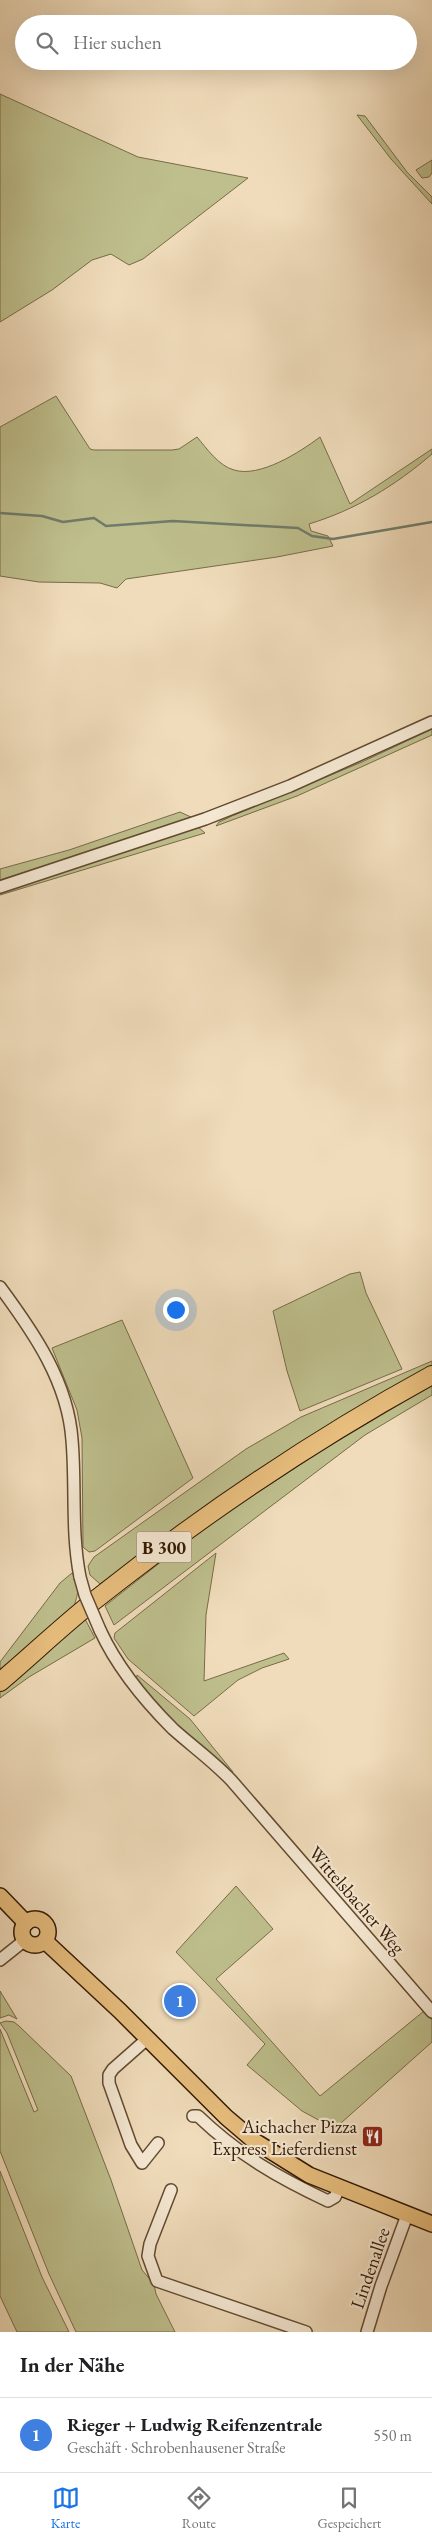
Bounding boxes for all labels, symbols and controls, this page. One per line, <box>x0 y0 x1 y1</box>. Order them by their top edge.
search box <box>15 15 417 70</box>
icon: search <box>33 29 61 57</box>
text: Hier suchen <box>73 30 162 55</box>
your location <box>163 1297 189 1323</box>
road number: B 300 <box>136 1531 192 1562</box>
street label: Wittelsbacher Weg <box>303 1841 411 1960</box>
pin: 1 <box>164 1982 196 2020</box>
place label: Aichacher Pizza Express Lieferdienst <box>212 2114 357 2161</box>
restaurant icon: Aichacher Pizza Express Lieferdienst <box>361 2125 385 2149</box>
street label: Lindenallee <box>344 2224 396 2312</box>
text: In der Nähe <box>20 2351 125 2378</box>
text: Rieger + Ludwig Reifenzentrale <box>67 2412 322 2437</box>
text: 1 <box>32 2425 40 2446</box>
text: 550 m <box>373 2425 412 2446</box>
text: Geschäft · Schrobenhausener Straße <box>67 2437 286 2458</box>
tab: Karte <box>51 2484 80 2532</box>
tab: Route <box>182 2484 216 2532</box>
tab: Gespeichert <box>317 2484 381 2532</box>

